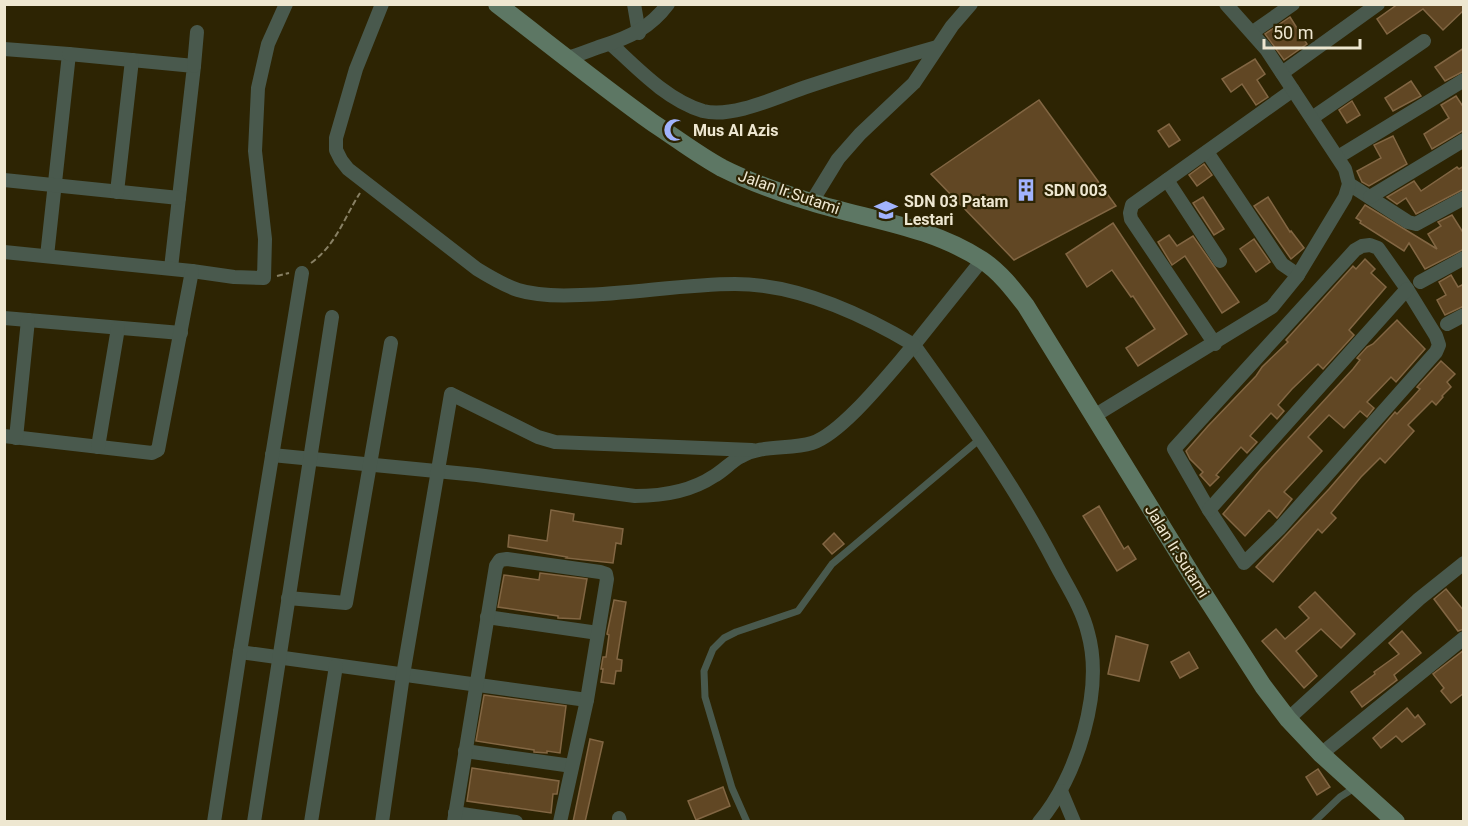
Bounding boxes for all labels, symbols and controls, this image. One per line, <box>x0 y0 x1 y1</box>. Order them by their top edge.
scale bar <box>1264 12 1360 50</box>
text: 50 m <box>1273 22 1313 43</box>
mosque icon: Mus Al Azis <box>662 117 688 143</box>
place label: Mus Al Azis <box>693 121 779 140</box>
street label: Jalan Ir.Sutami <box>736 166 842 218</box>
building icon: SDN 003 <box>1013 177 1039 203</box>
place label: SDN 003 <box>1044 181 1107 200</box>
place label: SDN 03 Patam Lestari <box>904 192 1008 229</box>
school or university icon: SDN 03 Patam Lestari <box>873 197 899 223</box>
street label: Jalan Ir.Sutami <box>1141 501 1213 601</box>

